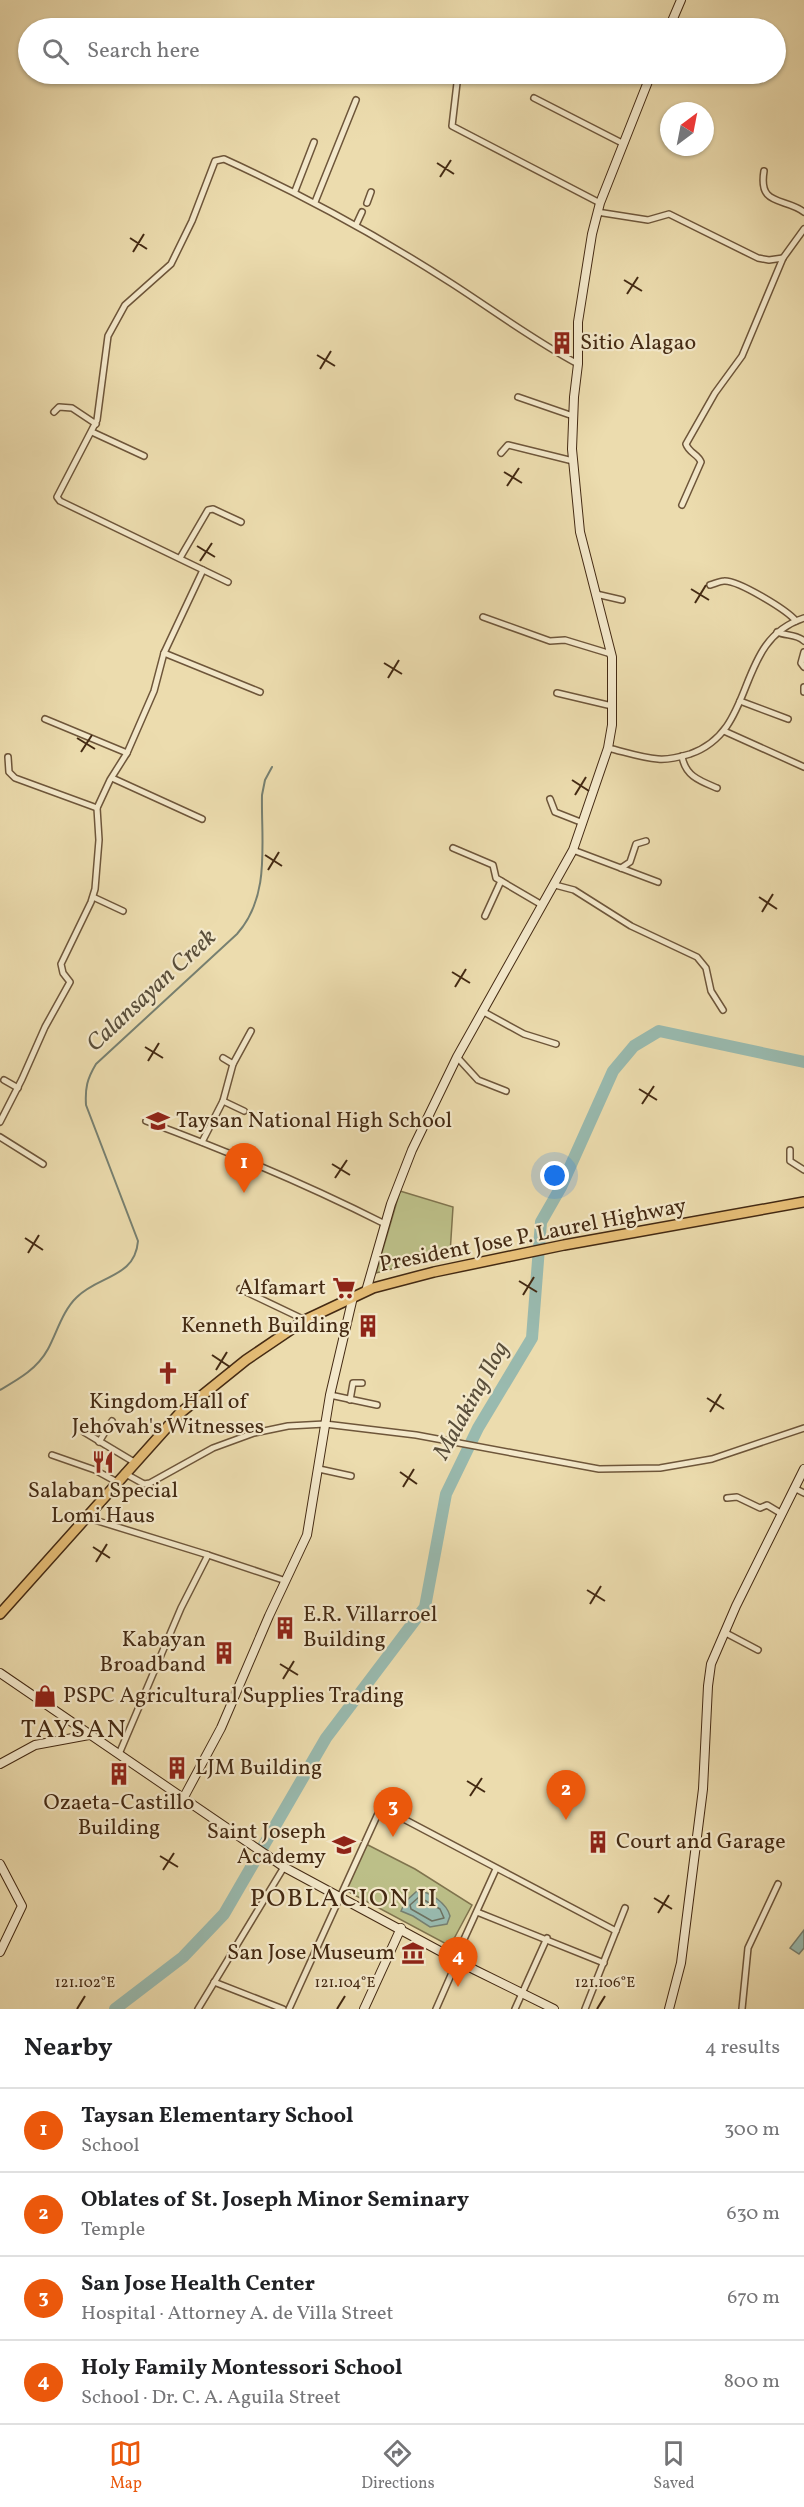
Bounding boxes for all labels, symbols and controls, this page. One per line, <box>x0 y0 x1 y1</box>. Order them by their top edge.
search box <box>18 18 786 84</box>
icon: search <box>39 35 72 68</box>
text: Search here <box>87 36 200 67</box>
north arrow <box>660 102 714 156</box>
place label: Sitio Alagao <box>580 328 696 359</box>
building icon: Sitio Alagao <box>549 330 575 356</box>
water label: Calansayan Creek <box>79 922 225 1060</box>
place label: Taysan National High School <box>176 1106 452 1137</box>
school or university icon: Taysan National High School <box>145 1108 171 1134</box>
pin: 1 <box>224 1144 264 1193</box>
your location <box>540 1161 569 1190</box>
street label: President Jose P. Laurel Highway <box>377 1191 689 1281</box>
place label: Alfamart <box>238 1273 326 1304</box>
supermarket icon: Alfamart <box>331 1275 357 1301</box>
place label: Kenneth Building <box>181 1311 350 1342</box>
building icon: Kenneth Building <box>355 1313 381 1339</box>
water label: Malaking Ilog <box>425 1336 519 1467</box>
church icon: Kingdom Hall of Jehovah's Witnesses <box>155 1360 181 1386</box>
place label: Kingdom Hall of Jehovah's Witnesses <box>72 1387 264 1443</box>
restaurant icon: Salaban Special Lomi Haus <box>90 1449 116 1475</box>
place label: Salaban Special Lomi Haus <box>28 1476 178 1532</box>
place label: E.R. Villarroel Building <box>303 1600 437 1656</box>
building icon: E.R. Villarroel Building <box>272 1615 298 1641</box>
place label: Kabayan Broadband <box>99 1625 206 1681</box>
building icon: Kabayan Broadband <box>211 1640 237 1666</box>
place label: PSPC Agricultural Supplies Trading <box>63 1681 404 1712</box>
shop icon: PSPC Agricultural Supplies Trading <box>32 1683 58 1709</box>
district label: TAYSAN <box>21 1712 127 1748</box>
place label: LJM Building <box>195 1753 322 1784</box>
building icon: LJM Building <box>164 1755 190 1781</box>
building icon: Ozaeta-Castillo Building <box>106 1761 132 1787</box>
pin: 2 <box>546 1770 586 1820</box>
place label: Ozaeta-Castillo Building <box>44 1788 194 1844</box>
pin: 3 <box>374 1788 412 1837</box>
place label: Saint Joseph Academy <box>207 1817 326 1873</box>
place label: Court and Garage <box>616 1827 786 1858</box>
building icon: Court and Garage <box>585 1829 611 1855</box>
school or university icon: Saint Joseph Academy <box>331 1832 357 1858</box>
district label: POBLACION II <box>250 1881 438 1917</box>
place label: San Jose Museum <box>227 1938 395 1969</box>
pin: 4 <box>438 1938 478 1987</box>
museum icon: San Jose Museum <box>400 1940 426 1966</box>
text: 121.102°E <box>55 1973 115 1994</box>
text: 121.104°E <box>315 1973 375 1994</box>
text: 121.106°E <box>575 1973 635 1994</box>
text: Nearby <box>24 2030 113 2066</box>
text: 4 results <box>705 2034 780 2062</box>
text: Taysan Elementary School <box>81 2101 354 2132</box>
text: 1 <box>39 2116 48 2144</box>
text: 300 m <box>724 2116 780 2144</box>
text: School <box>81 2132 139 2160</box>
text: Oblates of St. Joseph Minor Seminary <box>81 2185 469 2216</box>
text: 2 <box>38 2200 49 2228</box>
text: 630 m <box>727 2200 780 2228</box>
text: Temple <box>81 2216 145 2244</box>
text: San Jose Health Center <box>81 2269 315 2300</box>
text: 3 <box>38 2284 49 2312</box>
text: 670 m <box>727 2284 780 2312</box>
text: Hospital · Attorney A. de Villa Street <box>81 2300 394 2328</box>
text: Holy Family Montessori School <box>81 2353 403 2384</box>
text: 4 <box>37 2368 50 2396</box>
text: 800 m <box>724 2368 780 2396</box>
text: School · Dr. C. A. Aguila Street <box>81 2384 341 2412</box>
tab: Map <box>109 2437 142 2495</box>
tab: Directions <box>361 2437 435 2495</box>
tab: Saved <box>653 2437 695 2495</box>

